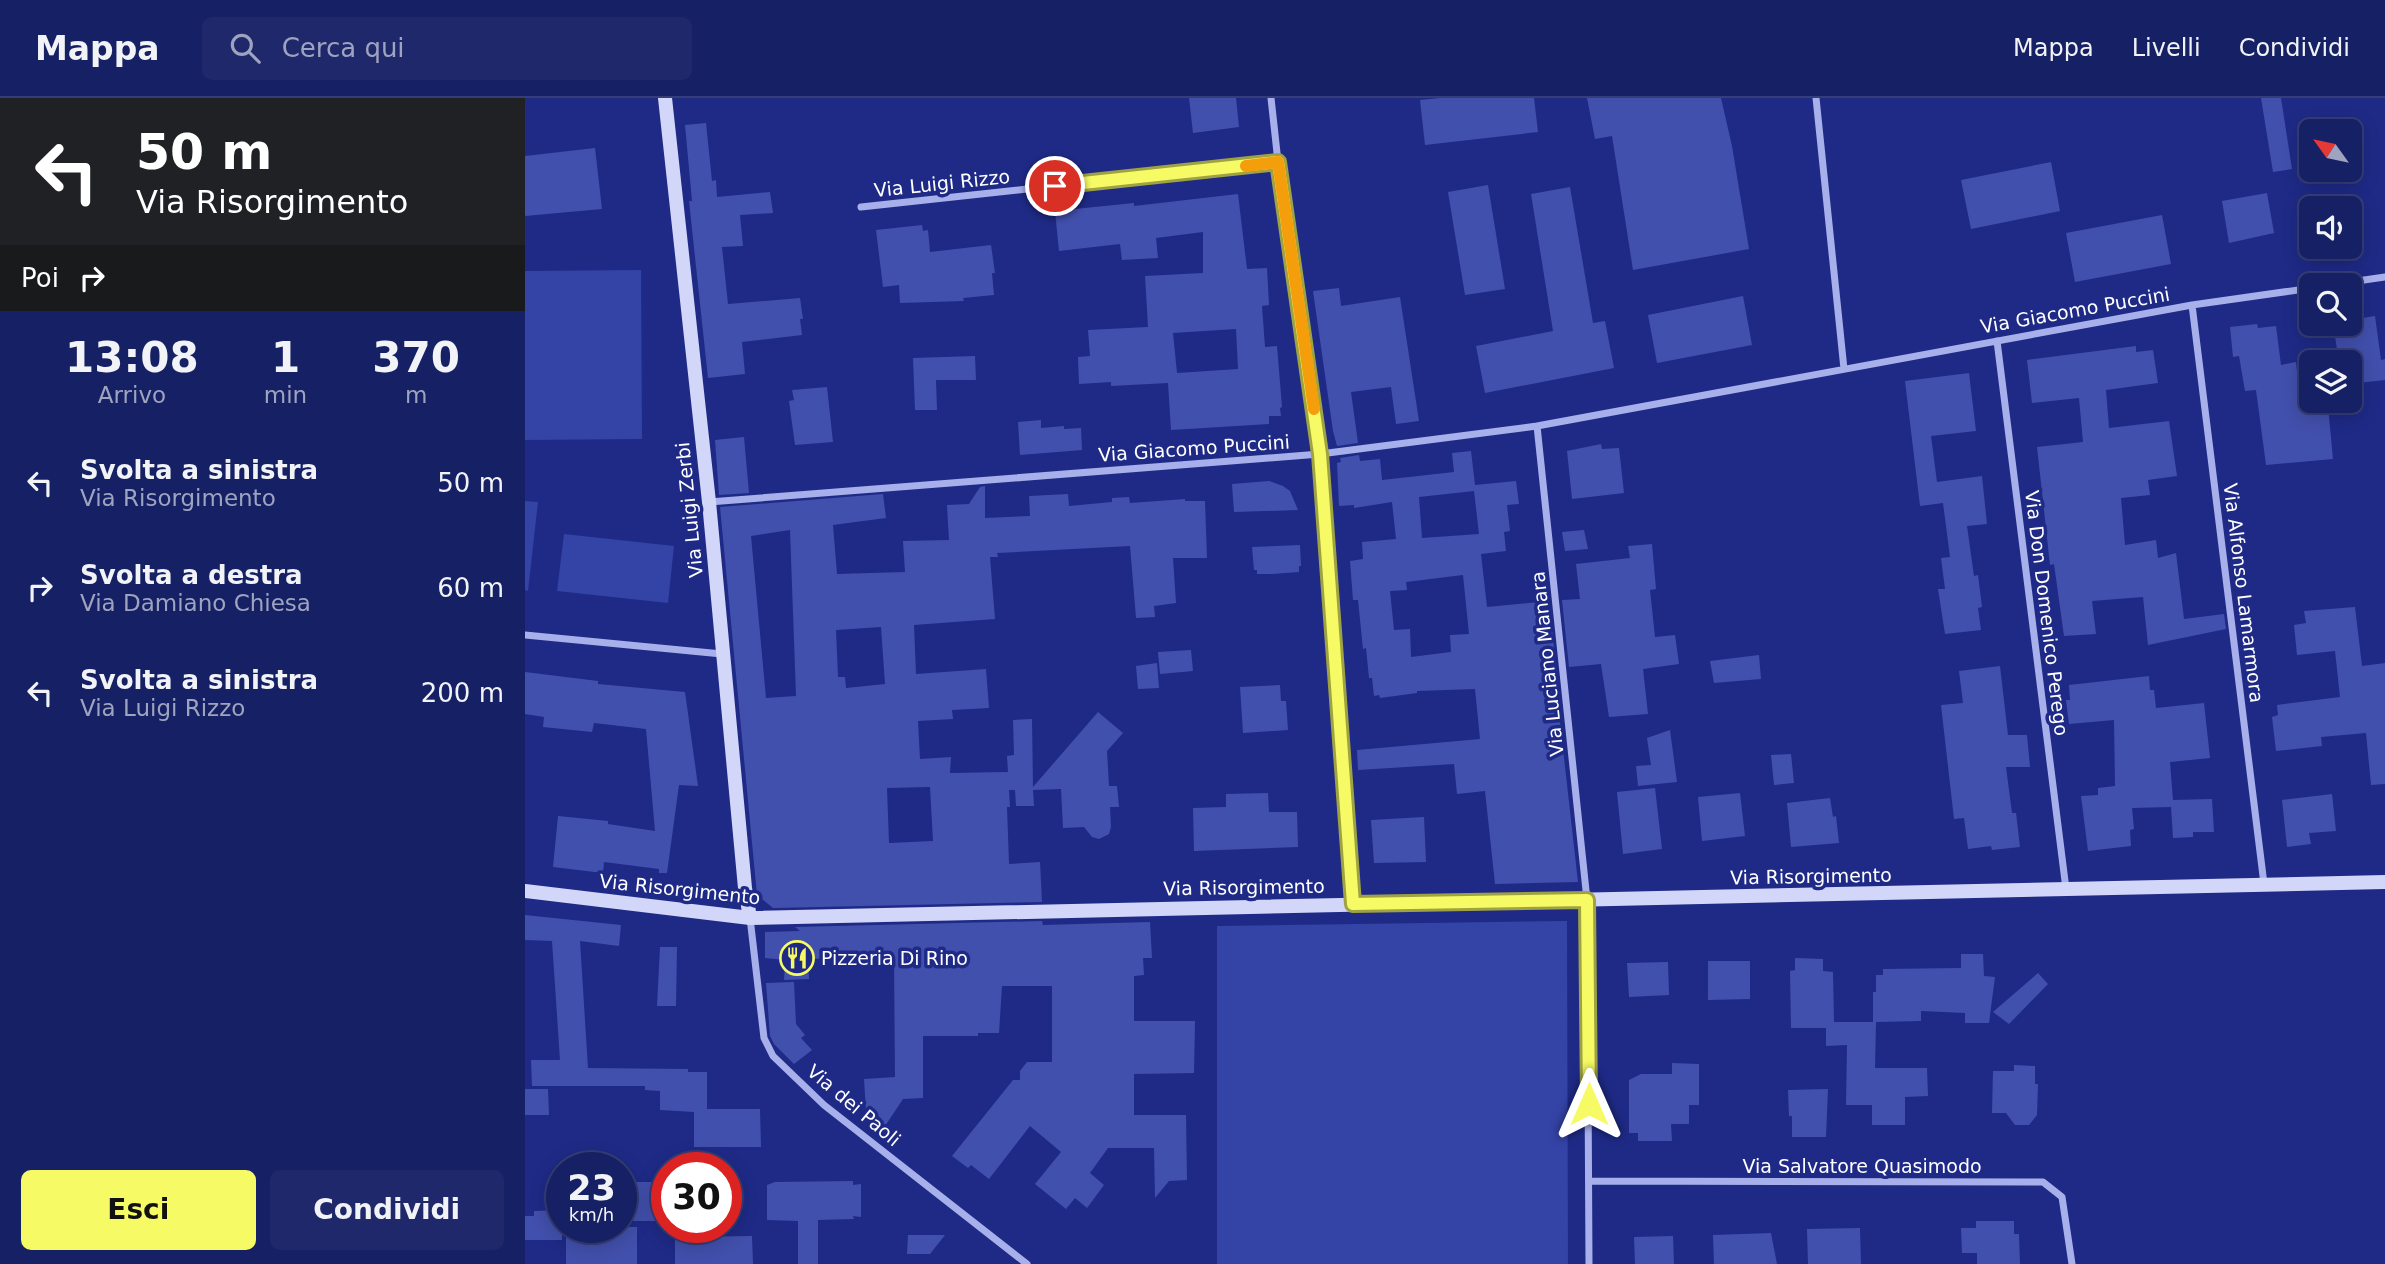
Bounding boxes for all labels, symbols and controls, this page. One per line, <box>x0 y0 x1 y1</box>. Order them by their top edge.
search box <box>202 17 692 80</box>
text: Mappa <box>35 29 160 68</box>
icon: search <box>226 29 264 67</box>
text: Cerca qui <box>282 33 405 63</box>
text: Mappa <box>2013 34 2094 62</box>
text: Livelli <box>2132 34 2201 62</box>
text: Condividi <box>2239 34 2350 62</box>
north arrow <box>2299 119 2363 182</box>
map controls <box>2299 119 2362 413</box>
text: 50 m <box>136 124 272 181</box>
icon: left <box>21 126 112 217</box>
pin <box>1025 156 1085 216</box>
street label: Via Luigi Rizzo <box>873 165 1011 201</box>
icon: arrive <box>1036 167 1074 205</box>
text: Via Risorgimento <box>136 183 408 221</box>
button: sound <box>2299 196 2362 259</box>
icon: right <box>73 259 111 297</box>
text: Poi <box>21 263 59 293</box>
button: search <box>2299 273 2362 336</box>
street label: Via Giacomo Puccini <box>1979 282 2171 338</box>
text: 13:08 <box>65 333 199 382</box>
text: 1 <box>271 333 300 382</box>
text: 370 <box>372 333 460 382</box>
button: layers <box>2299 350 2362 413</box>
text: Arrivo <box>98 382 166 408</box>
text: min <box>264 382 307 408</box>
text: m <box>405 382 427 408</box>
street label: Via Giacomo Puccini <box>1097 430 1291 466</box>
street label: Via Luigi Zerbi <box>671 441 707 579</box>
text: Svolta a sinistra <box>80 455 318 485</box>
icon: left <box>21 464 59 502</box>
text: 50 m <box>437 468 504 498</box>
street label: Via Alfonso Lamarmora <box>2220 482 2268 704</box>
text: Via Risorgimento <box>80 485 276 511</box>
street label: Via Don Domenico Perego <box>2021 489 2073 737</box>
text: Svolta a destra <box>80 560 303 590</box>
icon: right <box>21 569 59 607</box>
street label: Via Luciano Manara <box>1526 570 1568 758</box>
text: 60 m <box>437 573 504 603</box>
text: Via Damiano Chiesa <box>80 590 311 616</box>
text: Svolta a sinistra <box>80 665 318 695</box>
icon: left <box>21 674 59 712</box>
text: 200 m <box>421 678 504 708</box>
text: Via Luigi Rizzo <box>80 695 245 721</box>
street label: Via Risorgimento <box>1730 864 1892 888</box>
street label: Via Risorgimento <box>598 870 762 908</box>
street label: Via Risorgimento <box>1163 875 1325 899</box>
restaurant icon: Pizzeria Di Rino <box>778 939 816 977</box>
place label: Pizzeria Di Rino <box>821 947 968 969</box>
street label: Via dei Paoli <box>803 1060 905 1150</box>
position arrow <box>1552 1067 1626 1141</box>
speed limit sign: 30 <box>651 1152 742 1243</box>
street label: Via Salvatore Quasimodo <box>1742 1155 1982 1177</box>
text: 23 <box>567 1168 616 1208</box>
button: Esci <box>21 1170 256 1250</box>
button: Condividi <box>270 1170 504 1250</box>
text: km/h <box>569 1204 614 1225</box>

